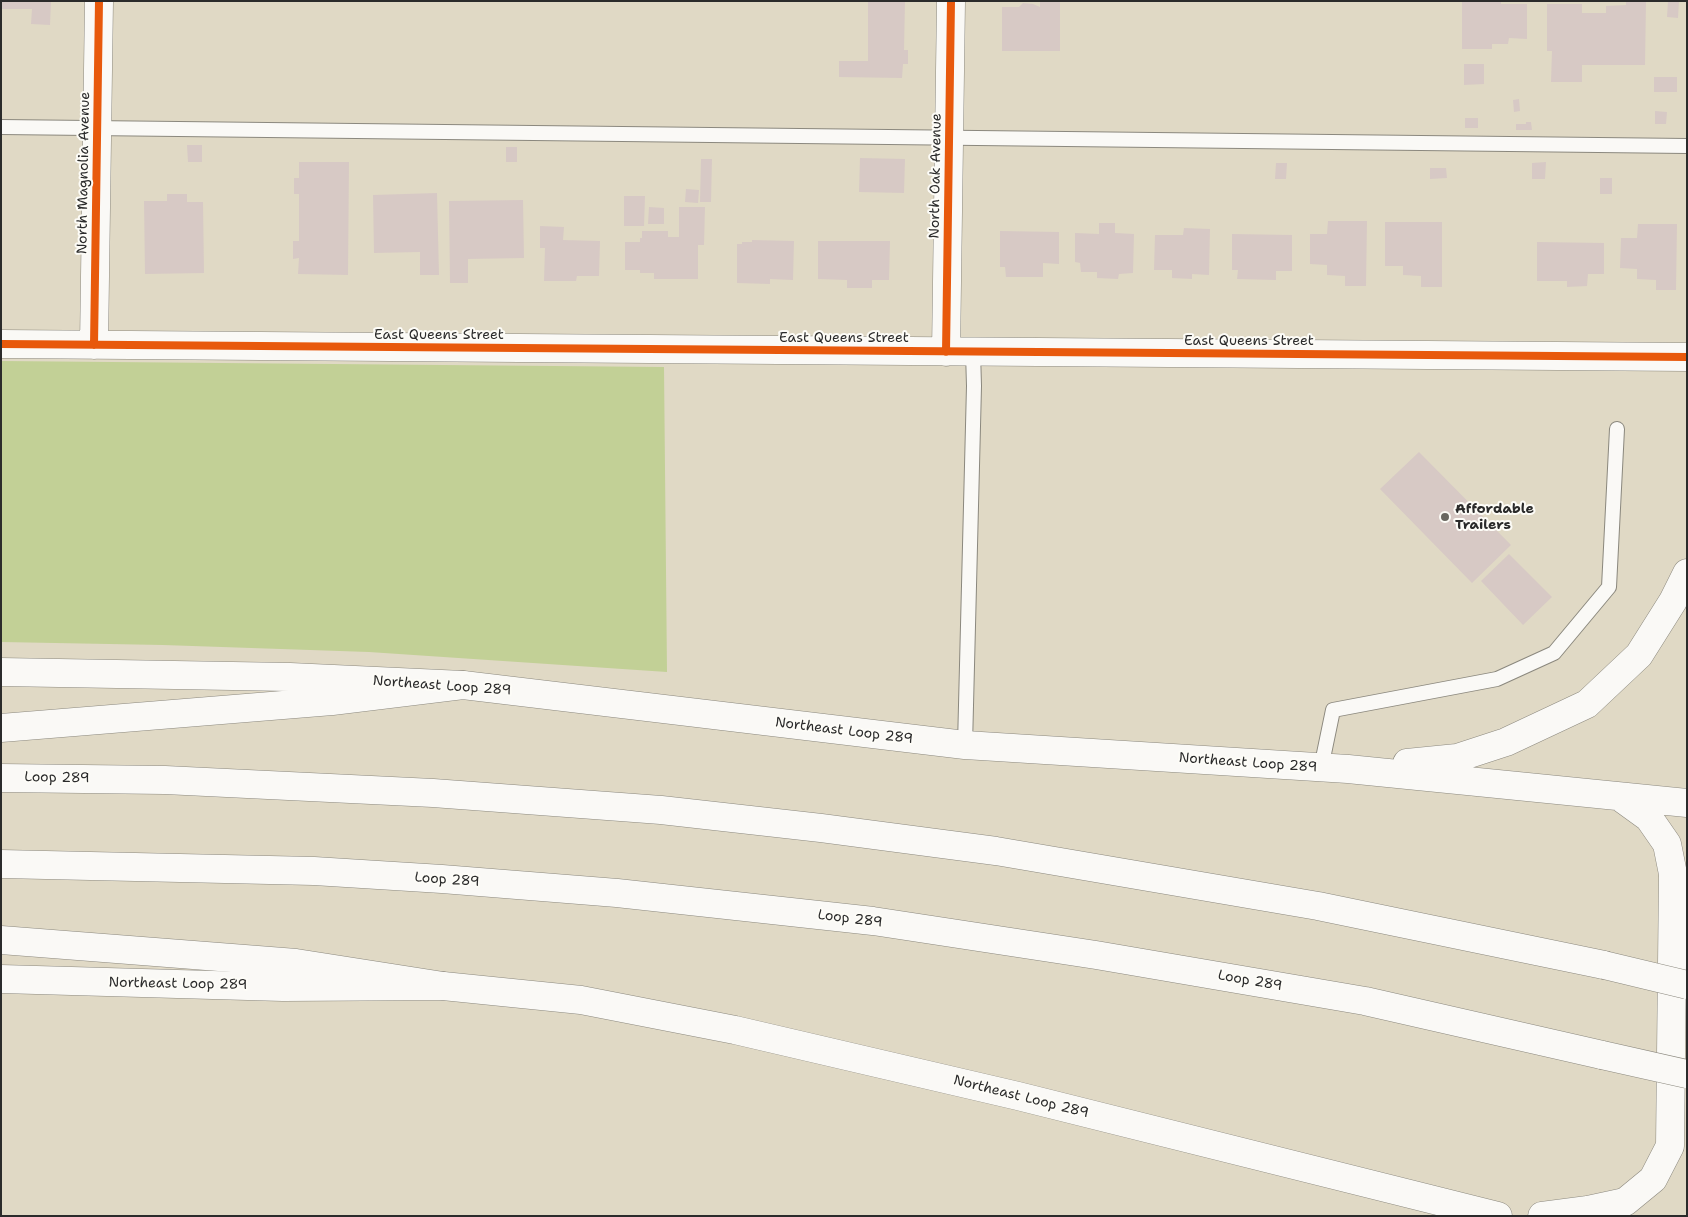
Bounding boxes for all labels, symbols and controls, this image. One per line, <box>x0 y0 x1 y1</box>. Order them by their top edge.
street label: North Magnolia Avenue <box>74 92 94 254</box>
street label: North Oak Avenue <box>927 113 945 239</box>
street label: East Queens Street <box>374 327 504 343</box>
street label: East Queens Street <box>779 330 909 346</box>
street label: East Queens Street <box>1184 333 1314 349</box>
place label: Affordable Trailers <box>1455 501 1534 534</box>
marker: Affordable Trailers <box>1439 511 1451 523</box>
street label: Northeast Loop 289 <box>372 673 512 699</box>
street label: Northeast Loop 289 <box>774 714 914 748</box>
street label: Northeast Loop 289 <box>1178 750 1318 776</box>
street label: Loop 289 <box>24 769 90 787</box>
street label: Loop 289 <box>414 869 480 891</box>
street label: Loop 289 <box>817 907 883 931</box>
street label: Loop 289 <box>1216 967 1284 995</box>
street label: Northeast Loop 289 <box>108 974 248 994</box>
street label: Northeast Loop 289 <box>952 1072 1090 1122</box>

